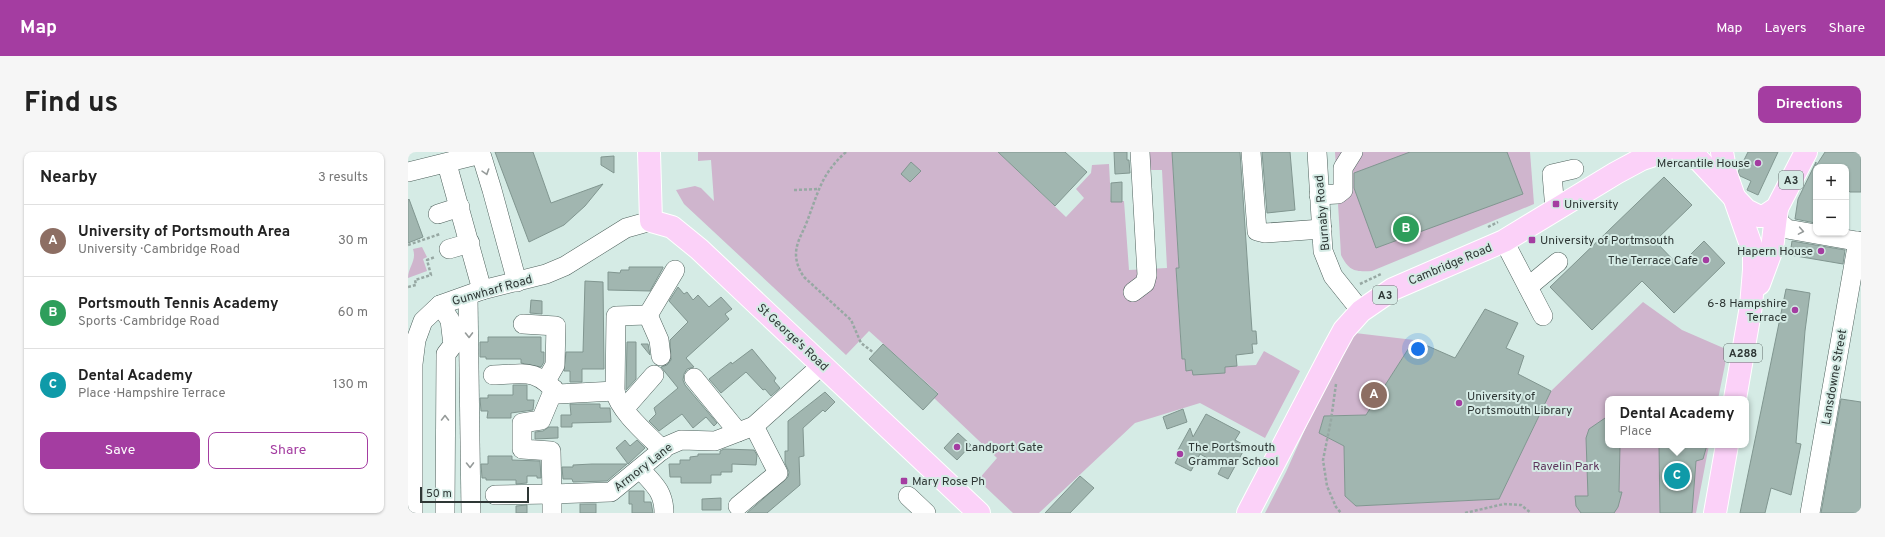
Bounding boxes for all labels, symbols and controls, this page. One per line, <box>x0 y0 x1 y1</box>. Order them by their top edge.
text: Map <box>20 16 57 40</box>
text: Map <box>1716 20 1742 37</box>
text: Layers <box>1764 20 1806 37</box>
text: Share <box>1828 20 1865 37</box>
text: Find us <box>24 86 118 122</box>
button: Directions <box>1758 86 1861 123</box>
place label: Mercantile House <box>1657 156 1750 172</box>
marker: Mercantile House <box>1753 158 1763 168</box>
map controls <box>1813 164 1849 236</box>
button: + <box>1813 164 1849 200</box>
text: Nearby <box>40 167 97 189</box>
one-way arrow <box>482 168 490 175</box>
text: 3 results <box>318 170 368 186</box>
road number: A3 <box>1779 171 1803 189</box>
street label: Burnaby Road <box>1312 174 1334 252</box>
place label: University <box>1564 197 1619 213</box>
marker: University <box>1551 199 1561 209</box>
button: − <box>1813 200 1849 236</box>
pin: B <box>1393 214 1419 244</box>
text: University of Portsmouth Area <box>78 223 290 242</box>
one-way arrow <box>1798 226 1804 235</box>
text: A <box>48 233 58 249</box>
text: 30 m <box>338 233 368 249</box>
place label: University of Portmsouth <box>1540 233 1674 249</box>
marker: University of Portmsouth <box>1527 235 1537 245</box>
street label: Cambridge Road <box>1406 240 1495 290</box>
text: University · Cambridge Road <box>78 242 240 258</box>
place label: Hapern House <box>1737 244 1813 260</box>
marker: Hapern House <box>1816 246 1826 256</box>
place label: The Terrace Cafe <box>1608 253 1698 269</box>
marker: The Terrace Cafe <box>1701 255 1711 265</box>
street label: Gunwharf Road <box>450 272 534 310</box>
road number: A3 <box>1373 286 1397 304</box>
text: Portsmouth Tennis Academy <box>78 295 279 314</box>
place label: 6-8 Hampshire Terrace <box>1707 296 1787 326</box>
street label: St George's Road <box>753 300 832 375</box>
text: B <box>49 305 57 321</box>
text: 60 m <box>338 305 368 321</box>
marker: 6-8 Hampshire Terrace <box>1790 305 1800 315</box>
text: Sports · Cambridge Road <box>78 314 219 330</box>
street label: Lansdowne Street <box>1819 328 1851 426</box>
one-way arrow <box>465 332 473 338</box>
your location <box>1408 339 1428 359</box>
road number: A288 <box>1724 344 1762 362</box>
text: Dental Academy <box>78 367 193 386</box>
text: C <box>49 377 57 393</box>
text: 130 m <box>333 377 368 393</box>
pin: A <box>1361 380 1387 410</box>
text: Place · Hampshire Terrace <box>78 386 225 402</box>
place label: University of Portsmouth Library <box>1467 389 1572 419</box>
popup <box>1605 396 1749 448</box>
marker: University of Portsmouth Library <box>1454 398 1464 408</box>
text: Dental Academy <box>1620 405 1734 424</box>
one-way arrow <box>441 415 449 421</box>
text: Place <box>1620 424 1652 440</box>
button: Save <box>40 432 200 469</box>
button: Share <box>208 432 368 469</box>
street label: Armory Lane <box>611 440 676 496</box>
place label: Landport Gate <box>965 440 1043 456</box>
place label: The Portsmouth Grammar School <box>1188 440 1278 470</box>
marker: Landport Gate <box>952 442 962 452</box>
marker: The Portsmouth Grammar School <box>1175 449 1185 459</box>
park label: Ravelin Park <box>1532 459 1600 475</box>
pin: C <box>1664 461 1690 491</box>
one-way arrow <box>466 462 474 468</box>
place label: Mary Rose Ph <box>912 474 985 490</box>
marker: Mary Rose Ph <box>899 476 909 486</box>
scale bar <box>420 485 529 504</box>
text: 50 m <box>426 487 452 501</box>

